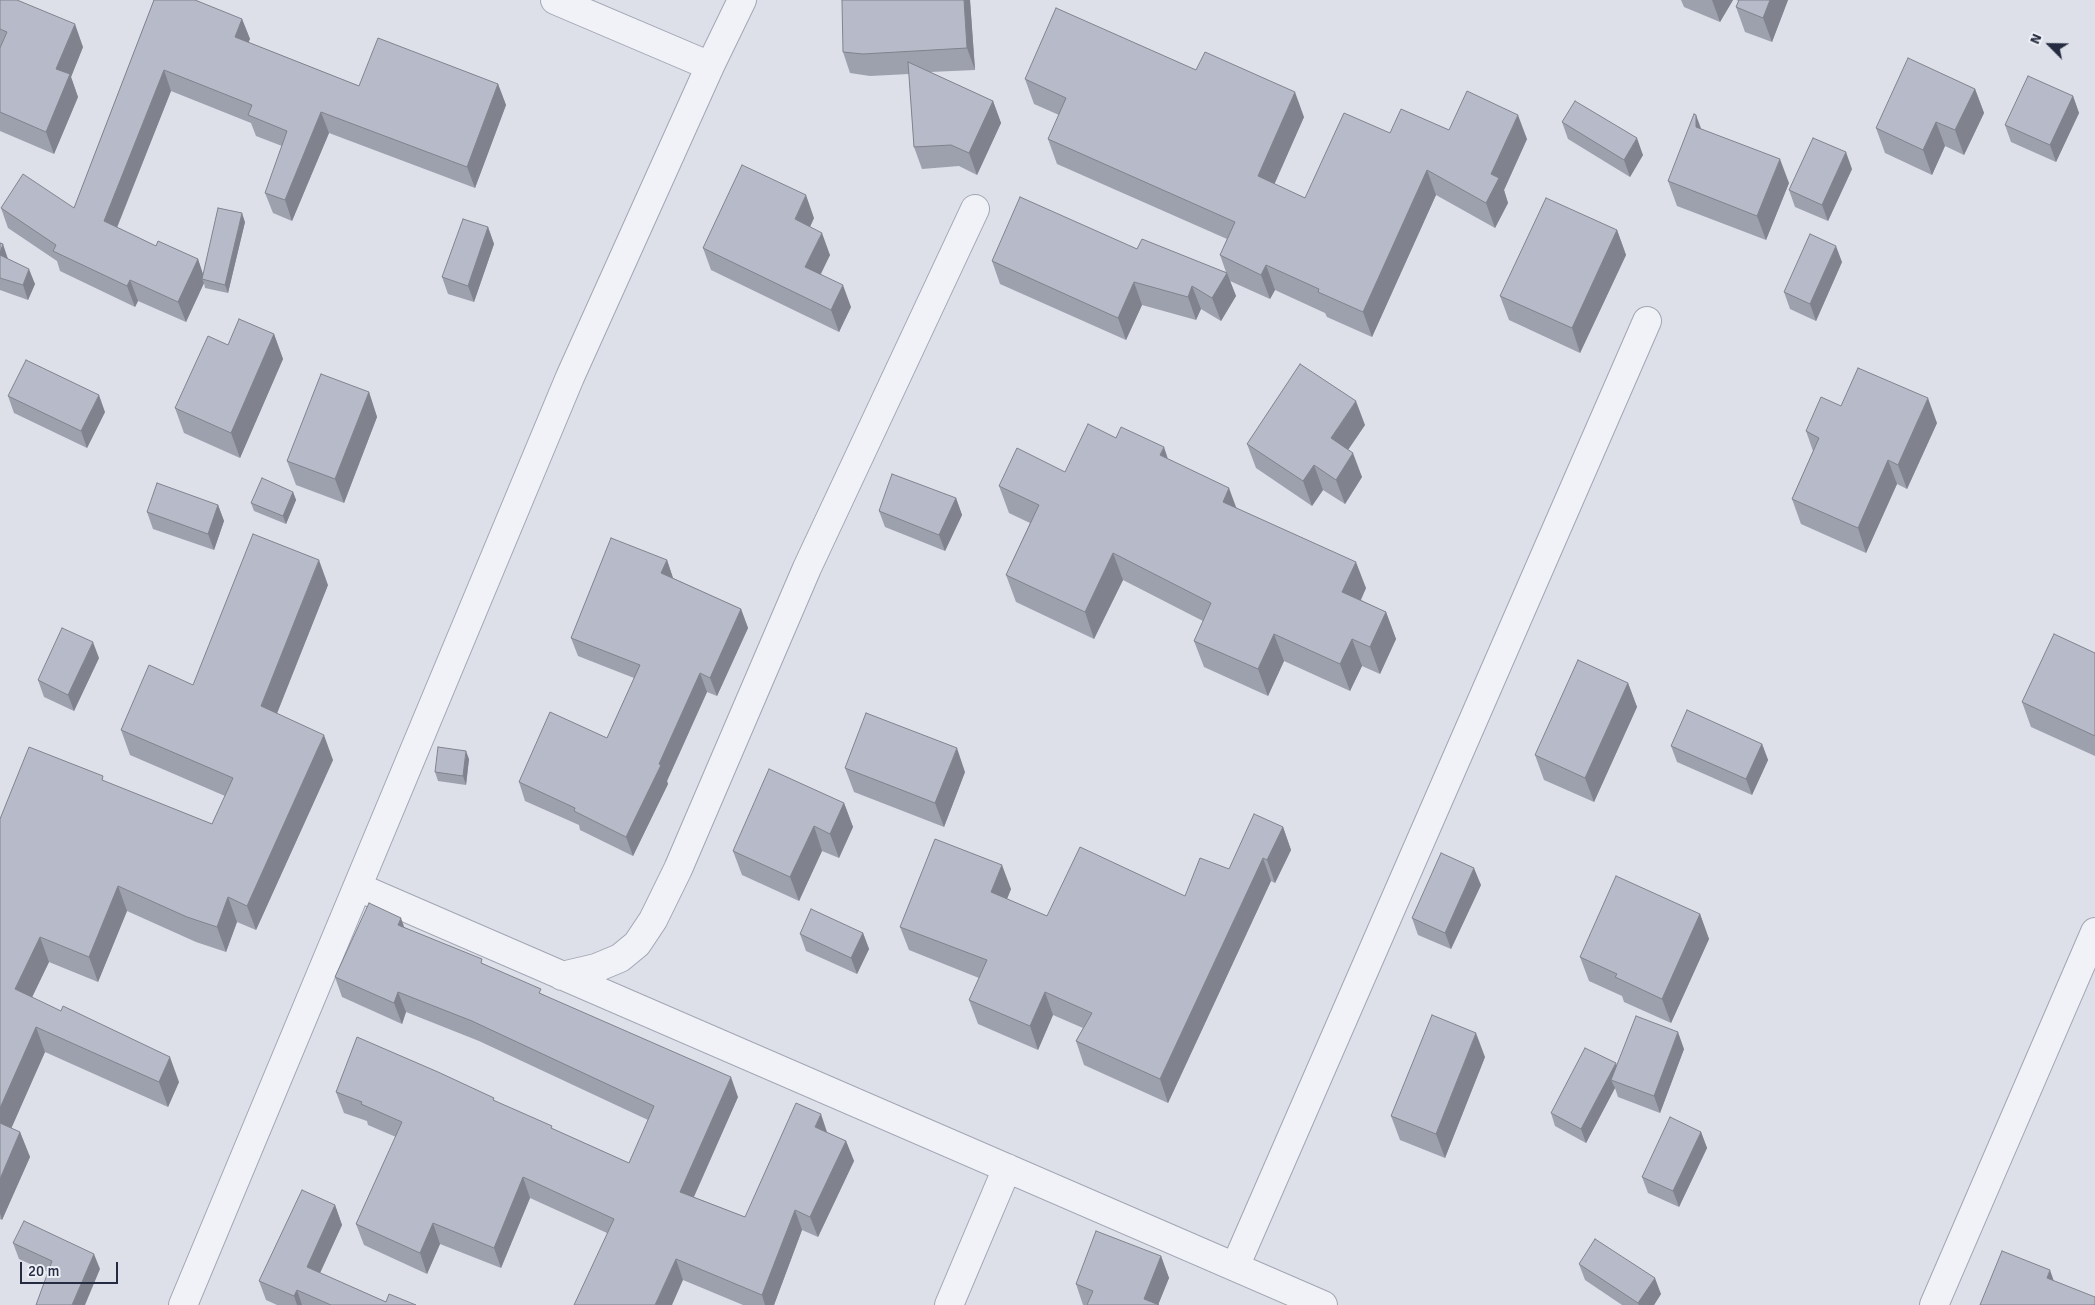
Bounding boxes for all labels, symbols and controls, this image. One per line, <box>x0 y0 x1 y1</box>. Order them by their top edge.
north arrow <box>2025 20 2075 70</box>
text: N <box>2026 31 2045 47</box>
scale bar <box>22 1252 120 1284</box>
text: 20 m <box>28 1262 59 1280</box>

